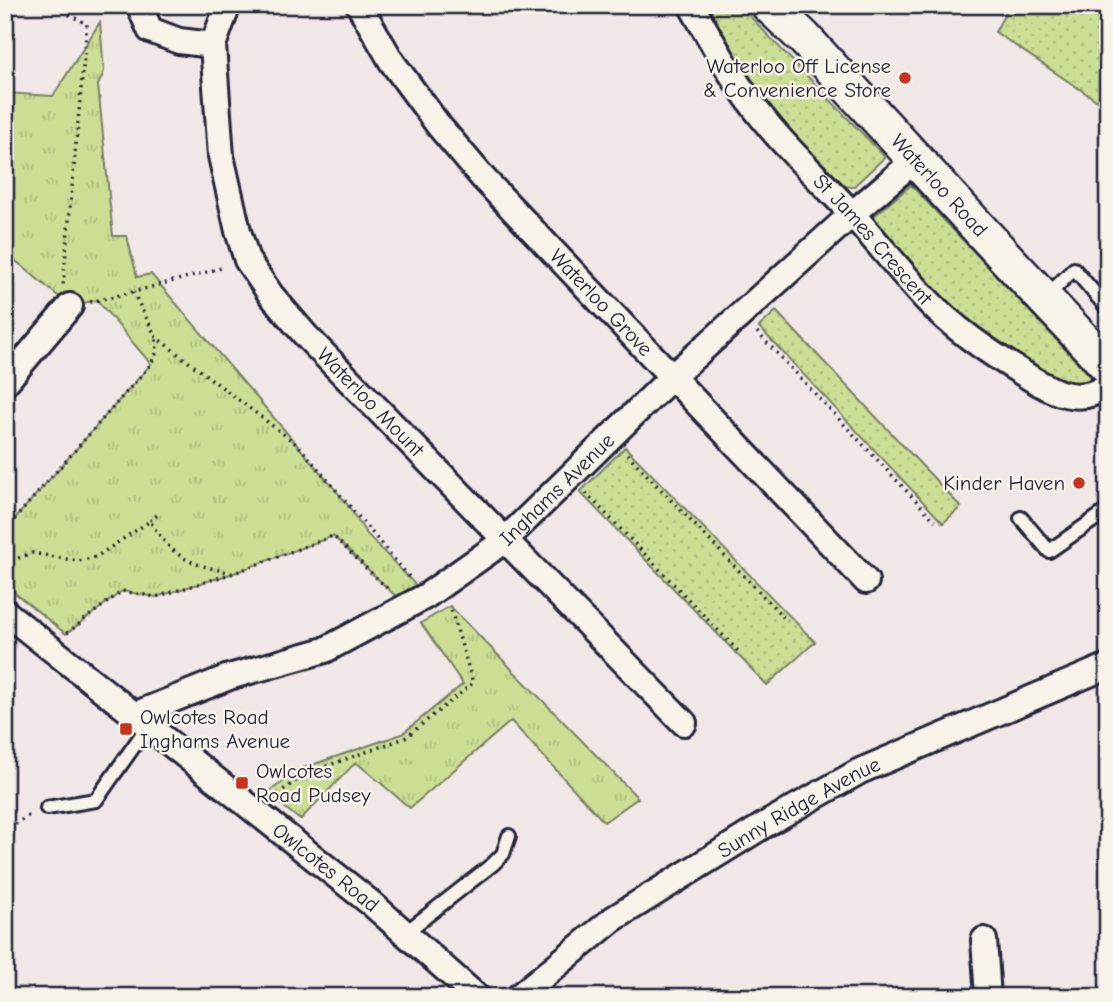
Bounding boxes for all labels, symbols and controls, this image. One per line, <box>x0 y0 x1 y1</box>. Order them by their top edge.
place label: Waterloo Off License & Convenience Store <box>703 54 891 102</box>
marker: Waterloo Off License & Convenience Store <box>897 70 913 86</box>
street label: Waterloo Road <box>886 129 992 242</box>
street label: St James Crescent <box>808 169 938 311</box>
street label: Waterloo Grove <box>545 244 658 361</box>
street label: Waterloo Mount <box>312 343 430 462</box>
street label: Inghams Avenue <box>495 428 619 550</box>
place label: Kinder Haven <box>943 471 1065 495</box>
marker: Kinder Haven <box>1071 475 1087 491</box>
place label: Owlcotes Road Inghams Avenue <box>140 705 290 753</box>
marker: Owlcotes Road Inghams Avenue <box>118 721 134 737</box>
street label: Sunny Ridge Avenue <box>713 752 884 863</box>
place label: Owlcotes Road Pudsey <box>256 759 371 807</box>
marker: Owlcotes Road Pudsey <box>234 775 250 791</box>
street label: Owlcotes Road <box>268 818 384 917</box>

